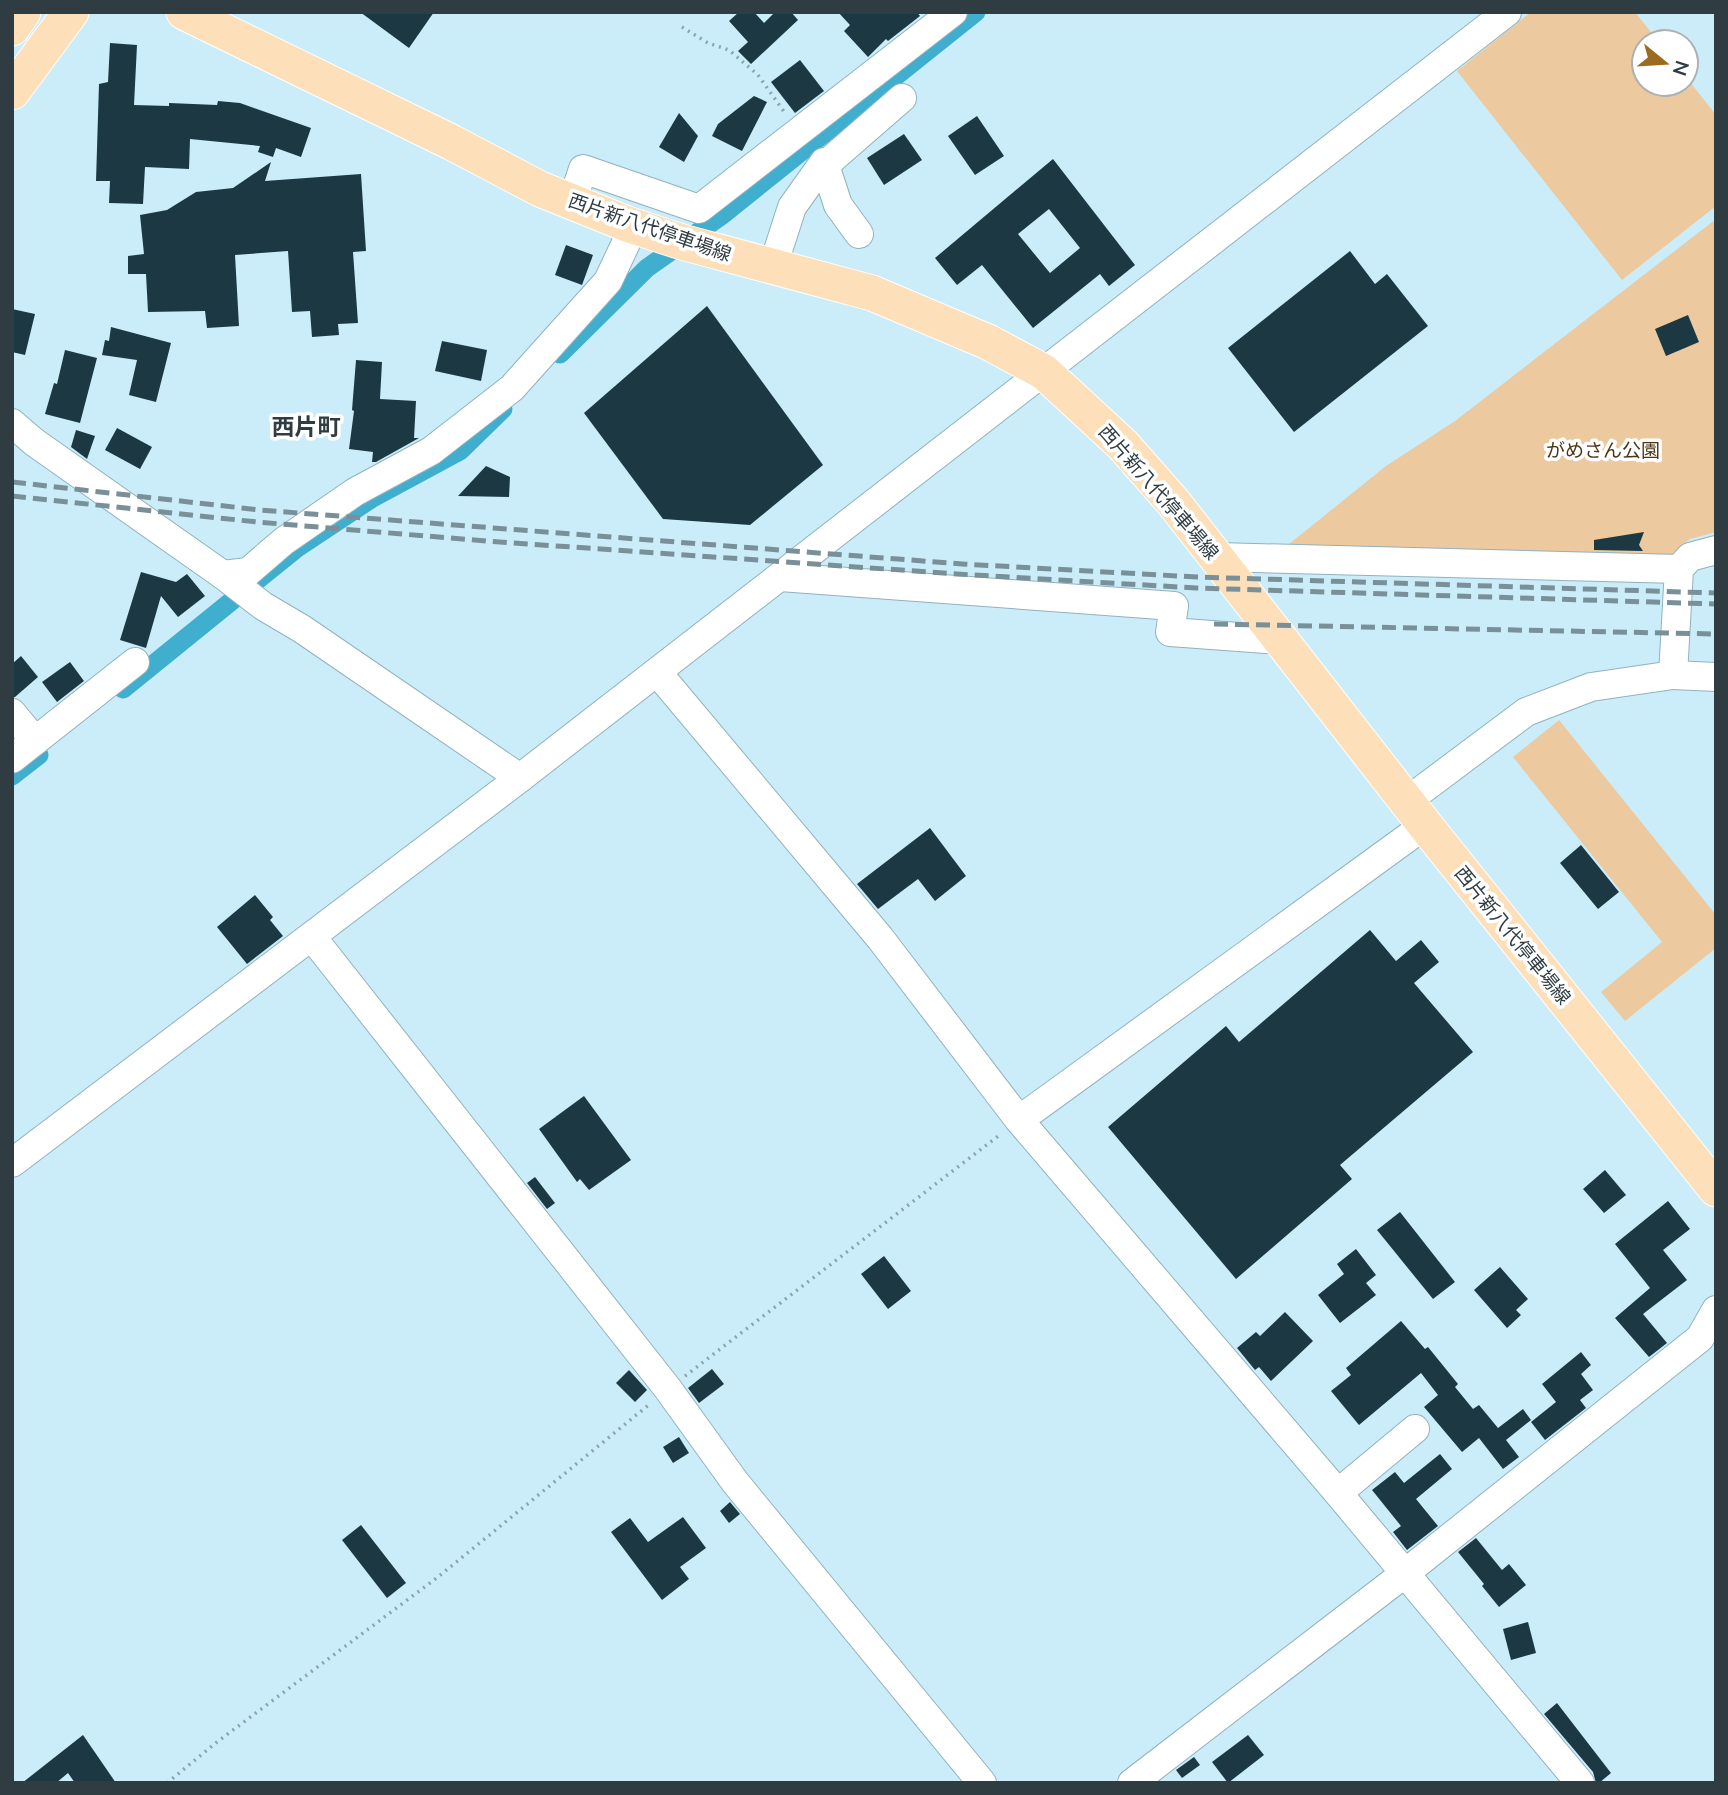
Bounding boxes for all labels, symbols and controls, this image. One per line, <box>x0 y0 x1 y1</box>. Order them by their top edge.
north arrow <box>1630 28 1700 98</box>
text: N <box>1668 58 1695 79</box>
street label: 西片新八代停車場線 <box>565 188 735 266</box>
district label: 西片町 <box>272 412 341 441</box>
street label: 西片新八代停車場線 <box>1094 420 1224 564</box>
park label: がめさん公園 <box>1546 438 1660 462</box>
street label: 西片新八代停車場線 <box>1450 861 1576 1009</box>

